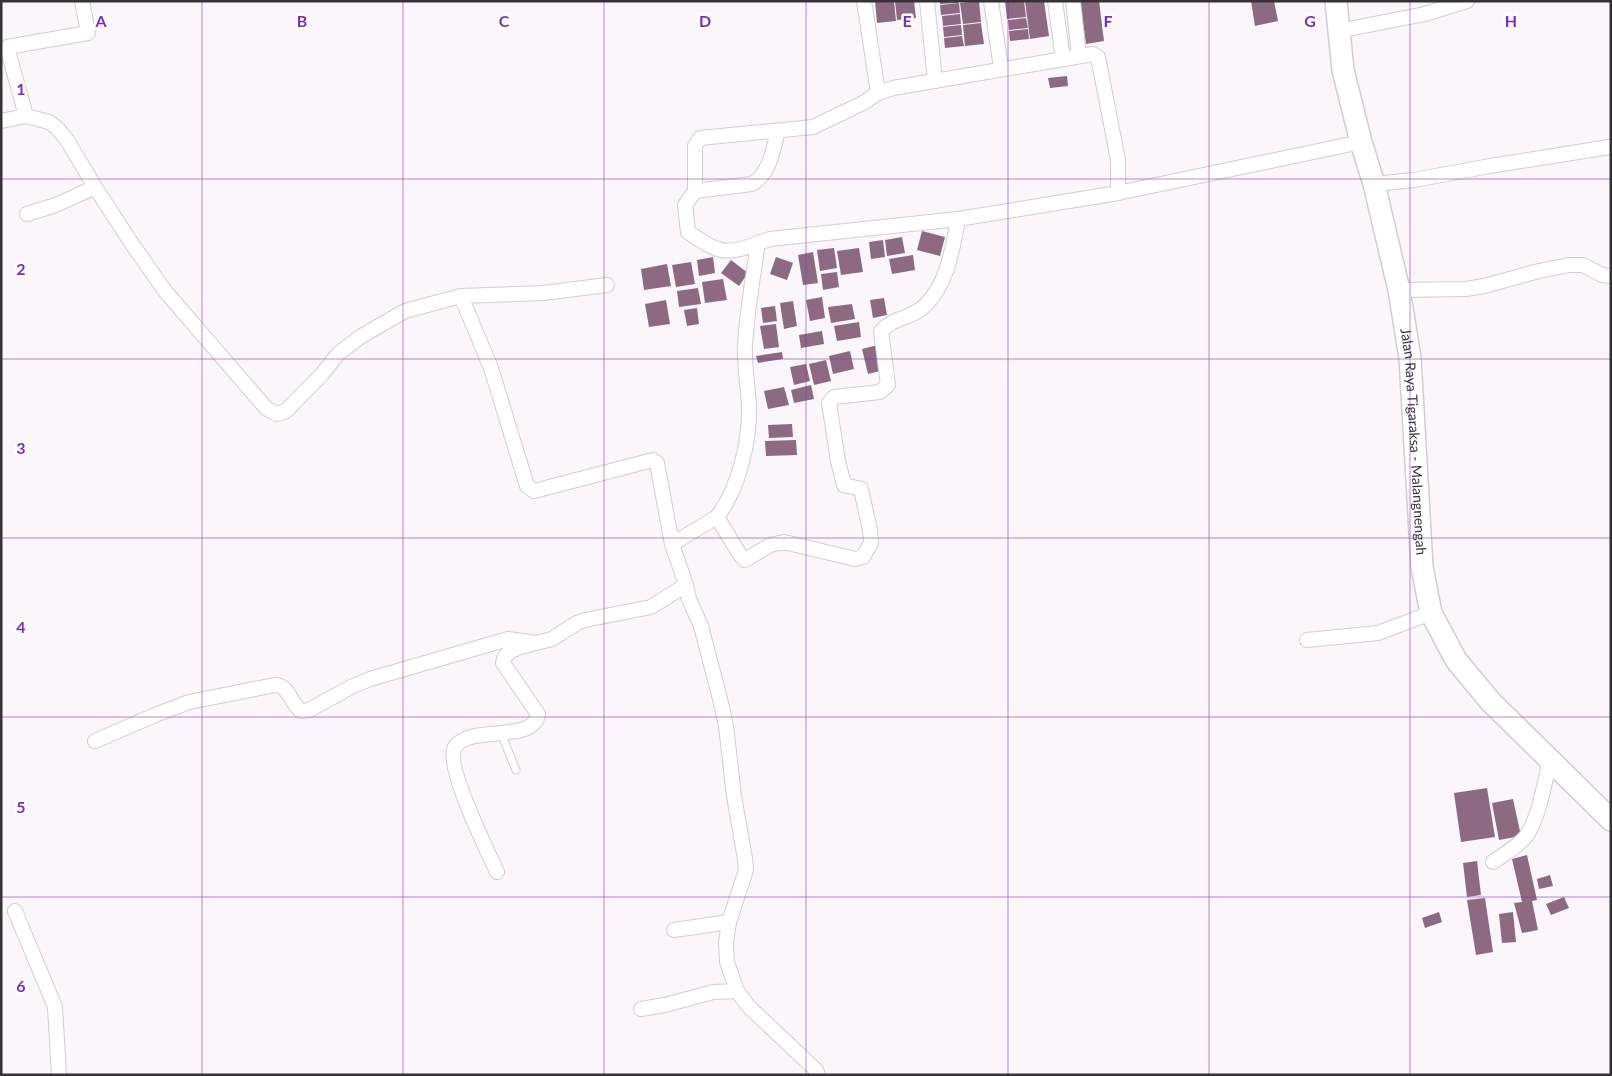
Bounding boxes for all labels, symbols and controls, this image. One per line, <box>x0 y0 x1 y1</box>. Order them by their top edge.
text: A <box>94 11 107 30</box>
text: B <box>297 11 307 30</box>
text: C <box>499 11 510 30</box>
text: D <box>699 11 711 30</box>
text: E <box>902 11 912 30</box>
text: F <box>1103 11 1113 30</box>
text: G <box>1304 11 1316 30</box>
text: H <box>1505 11 1517 30</box>
text: 1 <box>16 79 26 98</box>
text: 2 <box>16 259 26 278</box>
street label: Jalan Raya Tigaraksa - Malangnengah <box>1397 327 1430 556</box>
text: 3 <box>16 438 26 457</box>
text: 4 <box>16 617 26 636</box>
text: 5 <box>16 797 26 816</box>
text: 6 <box>16 976 26 995</box>

